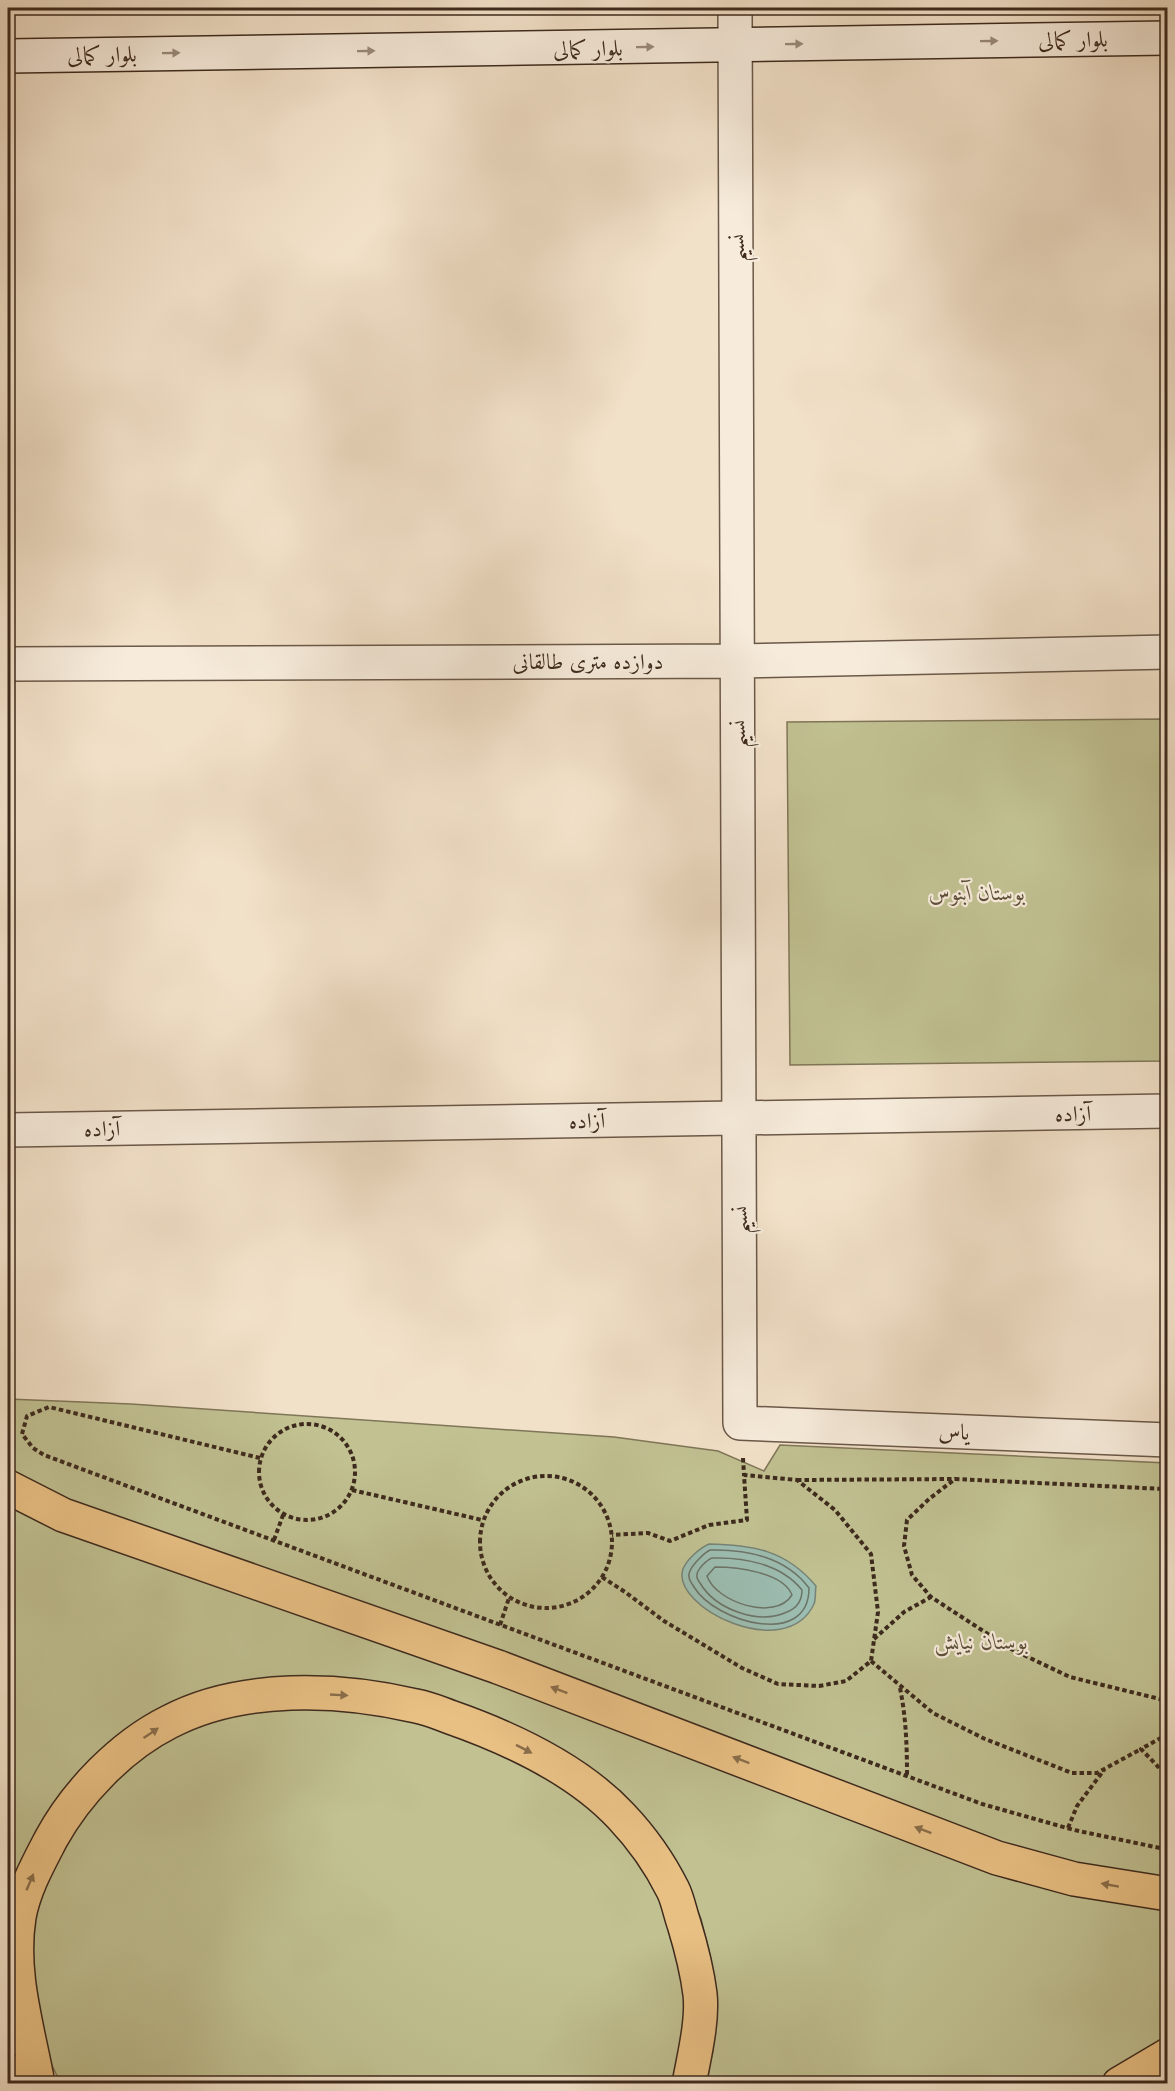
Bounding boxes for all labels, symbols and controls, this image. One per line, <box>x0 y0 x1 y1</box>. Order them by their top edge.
street label: بلوار کمالی <box>1038 28 1108 54</box>
one-way arrow <box>980 36 999 46</box>
street label: بلوار کمالی <box>553 37 623 63</box>
one-way arrow <box>785 40 804 49</box>
one-way arrow <box>635 42 654 52</box>
street label: بلوار کمالی <box>67 43 137 69</box>
one-way arrow <box>356 46 375 56</box>
one-way arrow <box>161 49 180 58</box>
street label: نسیم <box>727 234 758 262</box>
street label: دوازده متری طالقانی <box>513 652 663 675</box>
street label: نسیم <box>728 720 759 748</box>
park label: بوستان آبنوس <box>929 879 1025 906</box>
street label: آزاده <box>1055 1100 1094 1127</box>
street label: آزاده <box>569 1107 608 1134</box>
street label: آزاده <box>84 1115 123 1142</box>
street label: نسیم <box>730 1206 761 1234</box>
street label: یاس <box>938 1421 972 1446</box>
park label: بوستان نیایش <box>934 1632 1028 1657</box>
one-way arrow <box>550 1685 568 1695</box>
one-way arrow <box>329 1690 348 1699</box>
one-way arrow <box>143 1727 159 1739</box>
one-way arrow <box>516 1744 533 1753</box>
one-way arrow <box>732 1755 750 1764</box>
one-way arrow <box>914 1825 932 1834</box>
one-way arrow <box>25 1872 35 1890</box>
one-way arrow <box>1100 1880 1119 1889</box>

